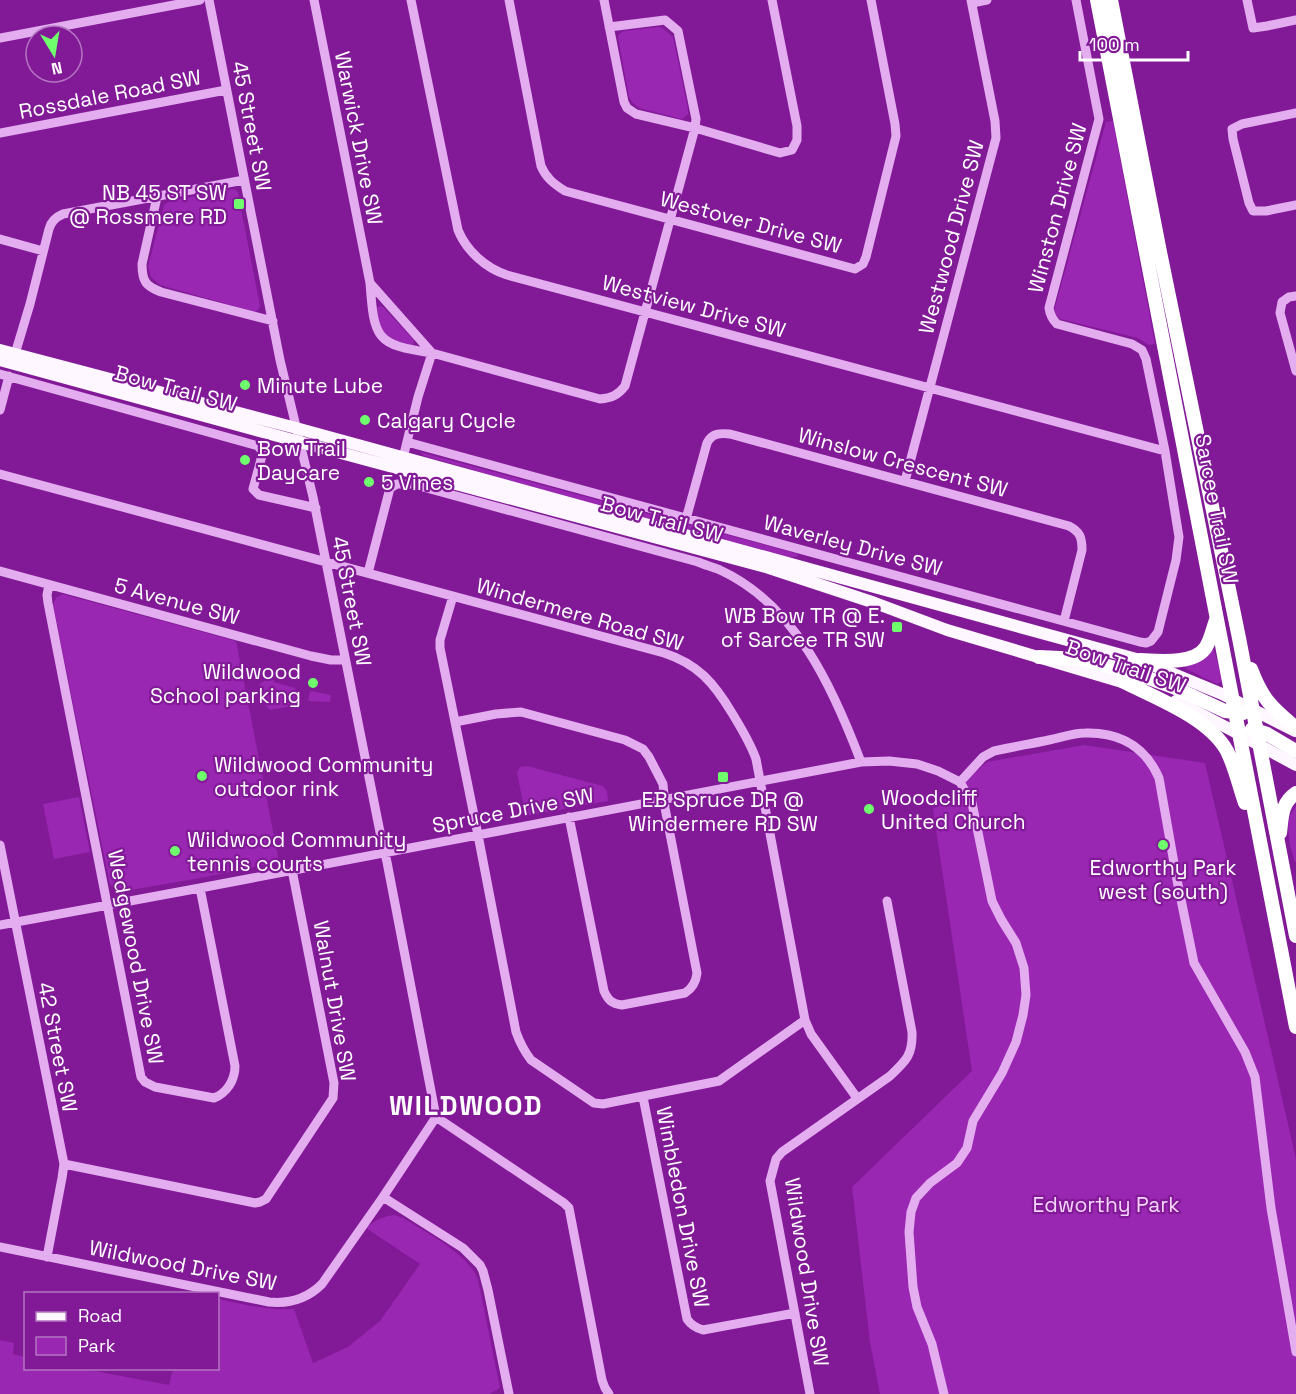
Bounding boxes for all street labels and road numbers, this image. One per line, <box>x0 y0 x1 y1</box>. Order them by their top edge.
street label: Warwick Drive SW <box>329 49 389 227</box>
street label: 45 Street SW <box>226 59 278 193</box>
street label: Rossdale Road SW <box>17 63 203 125</box>
street label: Winston Drive SW <box>1021 120 1093 296</box>
street label: Westwood Drive SW <box>912 137 990 337</box>
street label: Westover Drive SW <box>657 185 845 259</box>
street label: Westview Drive SW <box>599 269 789 343</box>
street label: Bow Trail SW <box>112 359 240 417</box>
street label: Winslow Crescent SW <box>795 421 1011 503</box>
street label: Sarcee Trail SW <box>1189 432 1245 586</box>
street label: Bow Trail SW <box>598 490 726 548</box>
street label: Waverley Drive SW <box>761 508 945 582</box>
street label: 45 Street SW <box>326 534 378 668</box>
street label: 5 Avenue SW <box>111 571 243 631</box>
street label: Windermere Road SW <box>473 571 687 657</box>
street label: Bow Trail SW <box>1062 633 1190 699</box>
street label: Spruce Drive SW <box>430 781 596 839</box>
street label: Wedgewood Drive SW <box>102 847 170 1067</box>
street label: Walnut Drive SW <box>308 918 362 1084</box>
street label: 42 Street SW <box>32 980 84 1114</box>
street label: Wimbledon Drive SW <box>650 1104 716 1310</box>
street label: Wildwood Drive SW <box>779 1176 835 1368</box>
street label: Wildwood Drive SW <box>87 1234 279 1296</box>

